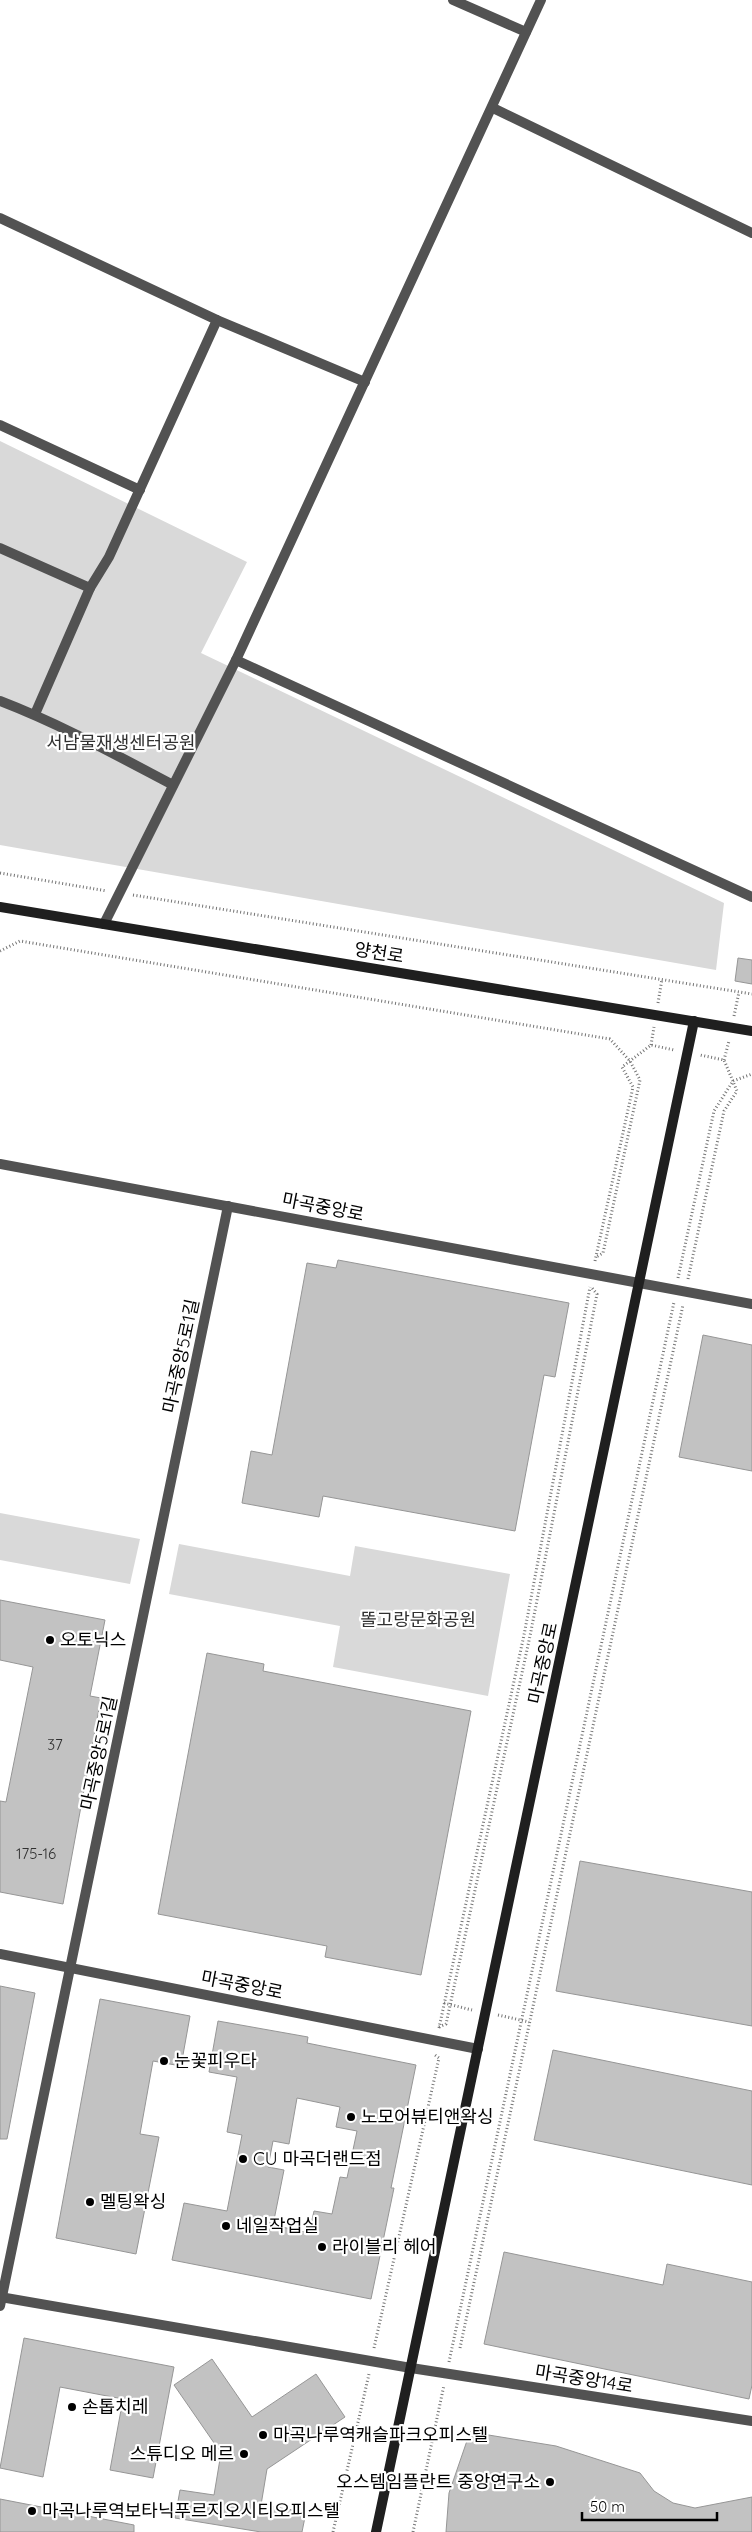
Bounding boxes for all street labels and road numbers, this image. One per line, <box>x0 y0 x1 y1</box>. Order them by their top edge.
street label: 양천로 <box>353 937 405 968</box>
street label: 마곡중앙로 <box>280 1187 366 1226</box>
street label: 마곡중앙5로1길 <box>157 1297 204 1415</box>
street label: 마곡중앙로 <box>523 1620 562 1706</box>
street label: 마곡중앙5로1길 <box>75 1694 122 1812</box>
street label: 마곡중앙로 <box>199 1965 285 2004</box>
street label: 마곡중앙14로 <box>534 2359 635 2398</box>

